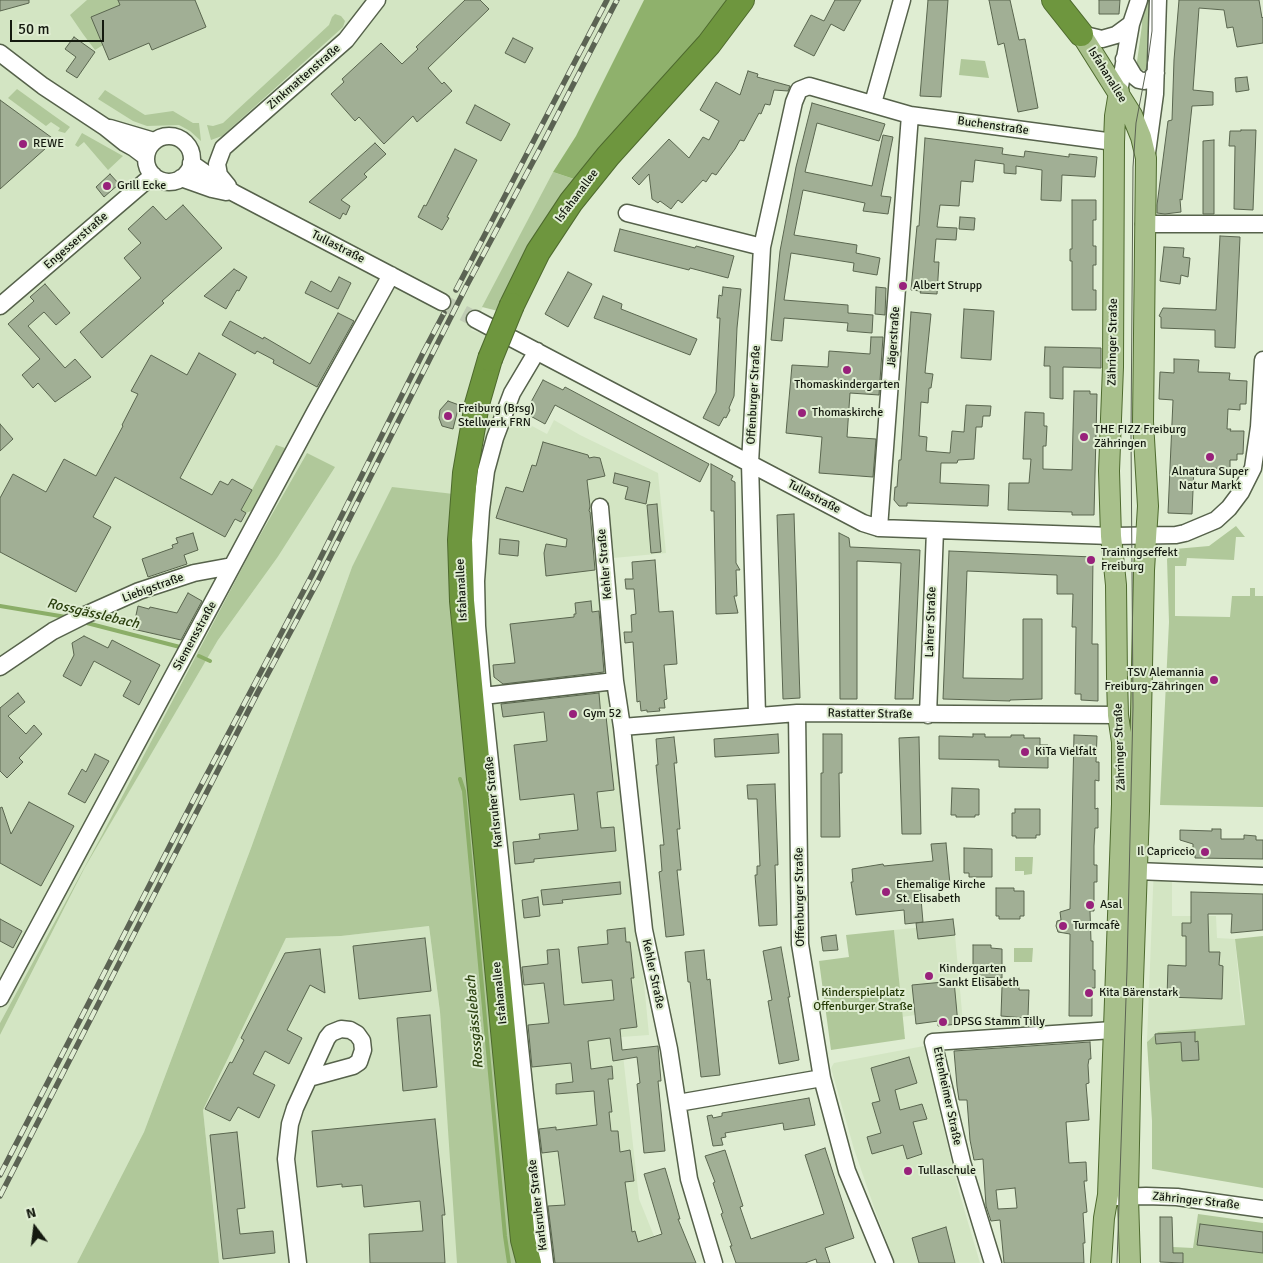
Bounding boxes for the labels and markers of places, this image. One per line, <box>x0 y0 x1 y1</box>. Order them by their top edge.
place label: REWE <box>33 137 64 151</box>
marker: REWE <box>17 138 29 150</box>
place label: Grill Ecke <box>117 179 166 193</box>
marker: Grill Ecke <box>101 180 113 192</box>
place label: Albert Strupp <box>913 279 982 293</box>
marker: Albert Strupp <box>897 280 909 292</box>
marker: Thomaskindergarten <box>841 364 853 376</box>
place label: Thomaskindergarten <box>794 378 900 392</box>
place label: Freiburg (Brsg) Stellwerk FRN <box>458 402 535 430</box>
place label: Thomaskirche <box>812 406 883 420</box>
marker: Thomaskirche <box>796 407 808 419</box>
marker: Freiburg (Brsg) Stellwerk FRN <box>442 410 454 422</box>
place label: THE FIZZ Freiburg Zähringen <box>1094 423 1186 451</box>
marker: THE FIZZ Freiburg Zähringen <box>1078 431 1090 443</box>
marker: Alnatura Super Natur Markt <box>1204 451 1216 463</box>
place label: Alnatura Super Natur Markt <box>1171 465 1249 493</box>
place label: Trainingseffekt Freiburg <box>1101 546 1178 574</box>
marker: Trainingseffekt Freiburg <box>1085 554 1097 566</box>
place label: TSV Alemannia Freiburg-Zähringen <box>1105 666 1204 694</box>
marker: TSV Alemannia Freiburg-Zähringen <box>1208 674 1220 686</box>
place label: Gym 52 <box>583 707 621 721</box>
marker: Gym 52 <box>567 708 579 720</box>
place label: KiTa Vielfalt <box>1035 745 1096 759</box>
marker: KiTa Vielfalt <box>1019 746 1031 758</box>
place label: Il Capriccio <box>1137 845 1195 859</box>
marker: Il Capriccio <box>1199 846 1211 858</box>
place label: Ehemalige Kirche St. Elisabeth <box>896 878 985 906</box>
marker: Ehemalige Kirche St. Elisabeth <box>880 886 892 898</box>
place label: Asal <box>1100 898 1122 912</box>
marker: Asal <box>1084 899 1096 911</box>
place label: Turmcafè <box>1073 919 1120 933</box>
marker: Turmcafè <box>1057 920 1069 932</box>
place label: Kindergarten Sankt Elisabeth <box>939 962 1019 990</box>
marker: Kindergarten Sankt Elisabeth <box>923 970 935 982</box>
place label: Kita Bärenstark <box>1099 986 1178 1000</box>
marker: Kita Bärenstark <box>1083 987 1095 999</box>
place label: DPSG Stamm Tilly <box>953 1015 1045 1029</box>
marker: DPSG Stamm Tilly <box>937 1016 949 1028</box>
place label: Tullaschule <box>918 1164 976 1178</box>
marker: Tullaschule <box>902 1165 914 1177</box>

